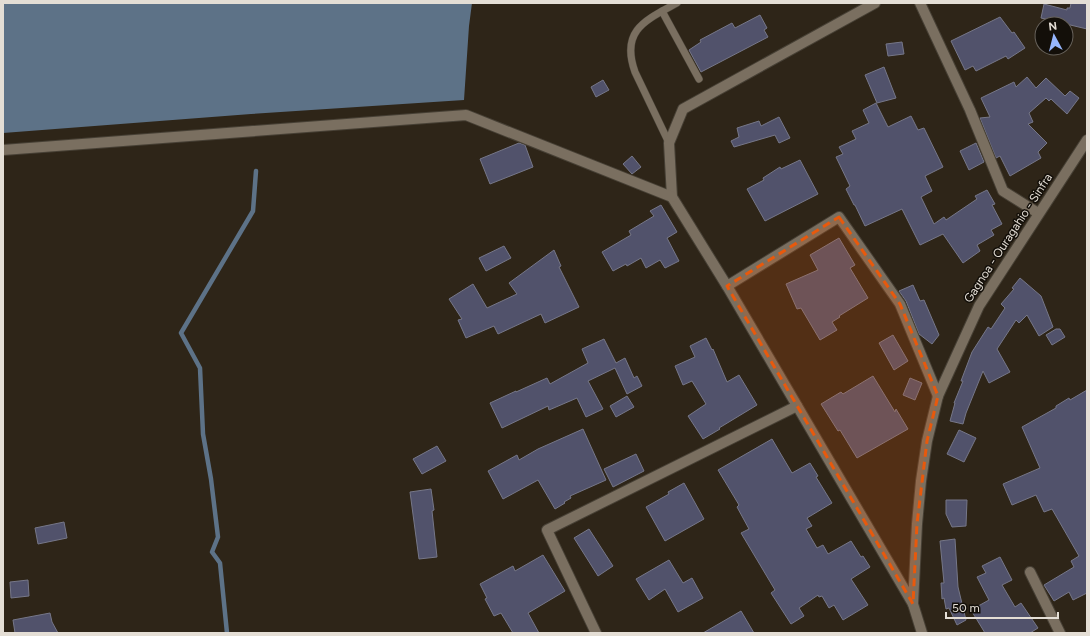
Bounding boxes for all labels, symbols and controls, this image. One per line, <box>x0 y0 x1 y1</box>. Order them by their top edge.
north arrow <box>1034 16 1074 56</box>
text: N <box>1048 20 1058 34</box>
street label: Gagnoa - Ouragahio - Sinfra <box>961 171 1055 305</box>
scale bar <box>946 594 1058 620</box>
text: 50 m <box>952 601 980 615</box>

